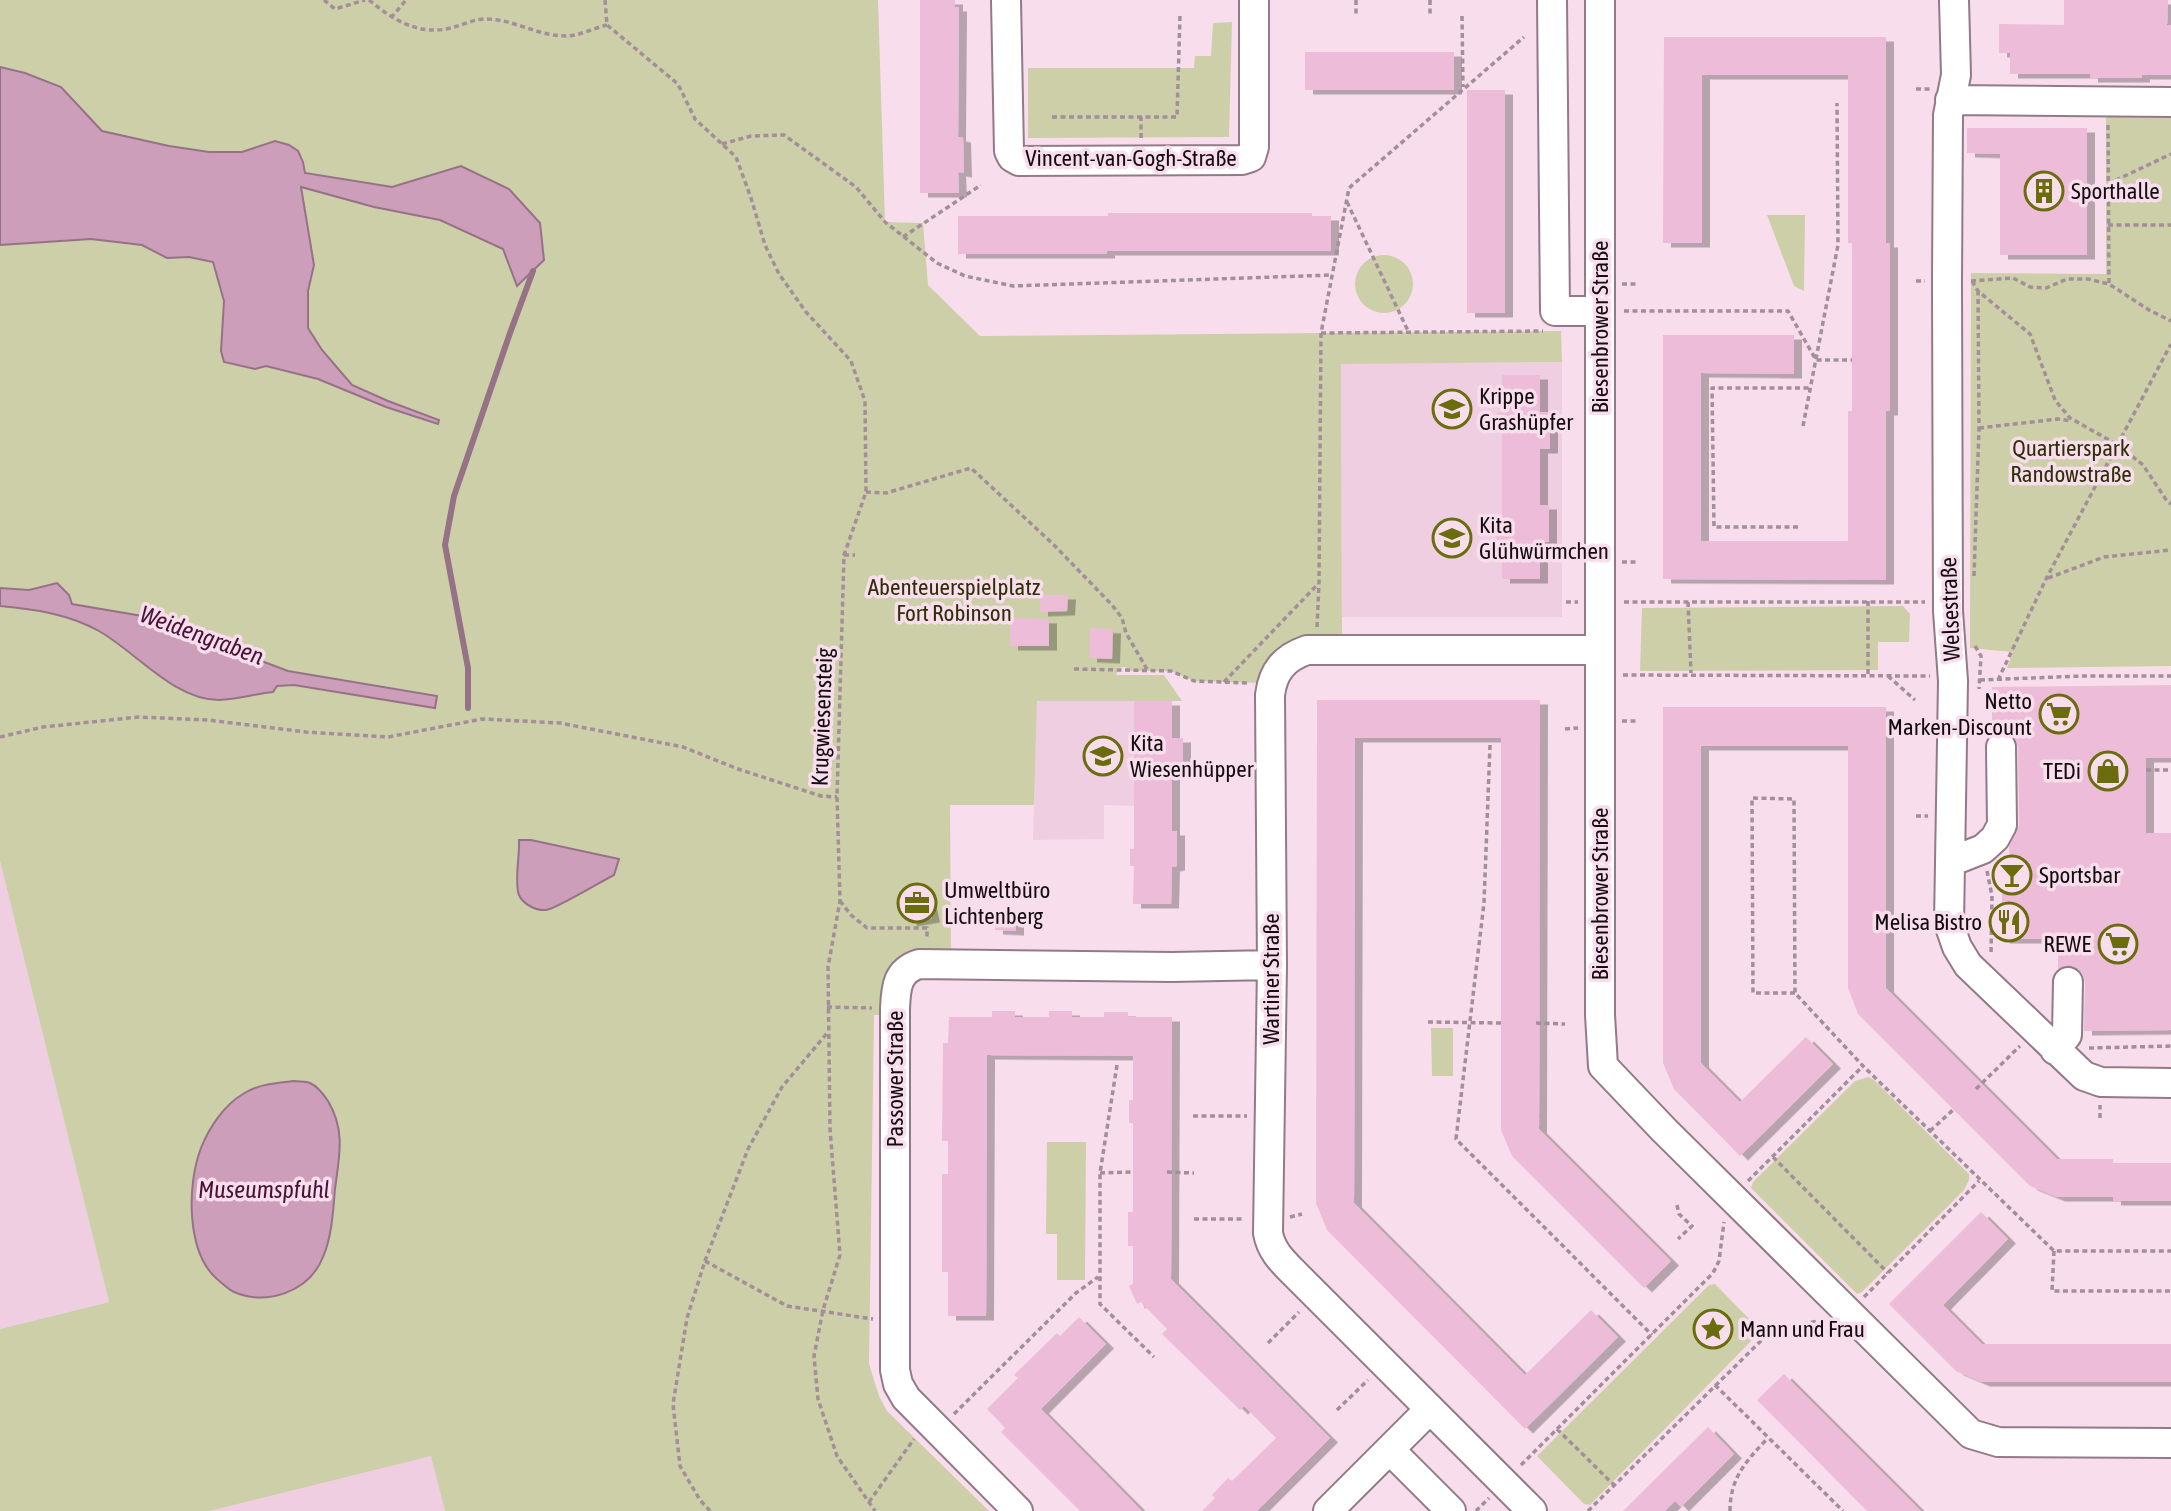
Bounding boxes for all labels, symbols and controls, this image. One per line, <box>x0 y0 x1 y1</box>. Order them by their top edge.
street label: Vincent-van-Gogh-Straße <box>1025 145 1237 171</box>
building icon: Sporthalle <box>2023 170 2065 212</box>
place label: Sporthalle <box>2071 178 2160 204</box>
street label: Biesenbrower Straße <box>1587 240 1613 414</box>
place label: Krippe Grashüpfer <box>1479 383 1574 435</box>
school or university icon: Krippe Grashüpfer <box>1431 388 1473 430</box>
park label: Quartierspark Randowstraße <box>2010 435 2132 487</box>
place label: Kita Glühwürmchen <box>1479 512 1609 564</box>
school or university icon: Kita Glühwürmchen <box>1431 517 1473 559</box>
street label: Welsestraße <box>1935 557 1965 661</box>
park label: Abenteuerspielplatz Fort Robinson <box>868 574 1040 626</box>
water label: Weidengraben <box>136 600 268 670</box>
street label: Krugwiesensteig <box>807 647 837 787</box>
place label: Netto Marken-Discount <box>1888 688 2032 740</box>
supermarket icon: Netto Marken-Discount <box>2038 693 2080 735</box>
place label: Kita Wiesenhüpper <box>1130 730 1255 782</box>
school or university icon: Kita Wiesenhüpper <box>1082 735 1124 777</box>
shop icon: TEDi <box>2087 750 2129 792</box>
place label: TEDi <box>2043 758 2081 784</box>
street label: Biesenbrower Straße <box>1587 807 1613 981</box>
bar icon: Sportsbar <box>1991 854 2033 896</box>
place label: Sportsbar <box>2039 862 2121 888</box>
place label: Umweltbüro Lichtenberg <box>944 877 1050 929</box>
office icon: Umweltbüro Lichtenberg <box>896 882 938 924</box>
restaurant icon: Melisa Bistro <box>1988 901 2030 943</box>
place label: Melisa Bistro <box>1874 909 1982 935</box>
street label: Wartiner Straße <box>1258 913 1284 1045</box>
supermarket icon: REWE <box>2097 923 2139 965</box>
place label: REWE <box>2043 931 2091 957</box>
street label: Passower Straße <box>882 1011 908 1147</box>
water label: Museumspfuhl <box>198 1176 330 1203</box>
place icon: Mann und Frau <box>1692 1308 1734 1350</box>
place label: Mann und Frau <box>1740 1316 1865 1342</box>

